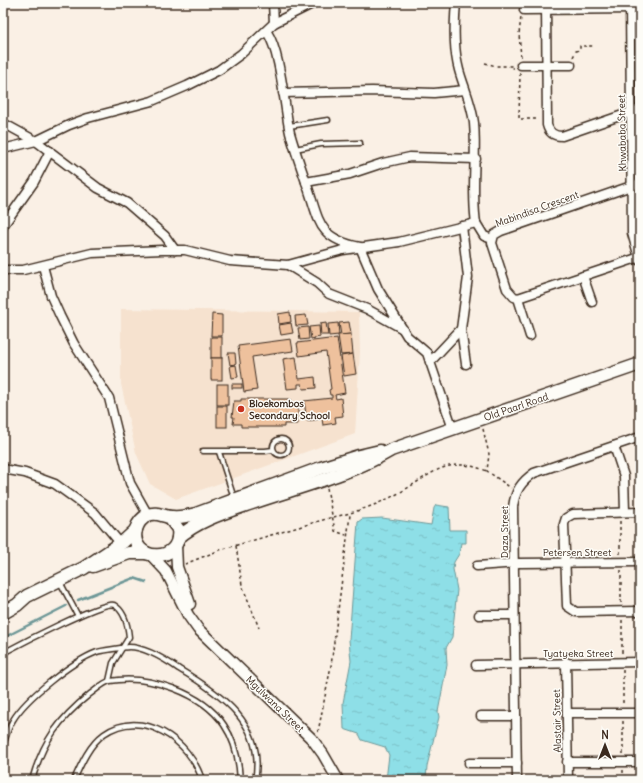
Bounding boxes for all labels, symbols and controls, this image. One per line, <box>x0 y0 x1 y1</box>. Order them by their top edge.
street label: Khwababa Street <box>615 94 629 172</box>
street label: Mabindisa Crescent <box>494 188 581 230</box>
street label: Old Paarl Road <box>482 390 550 424</box>
place label: Bloekombos Secondary School <box>249 397 330 422</box>
marker: Bloekombos Secondary School <box>236 404 246 414</box>
street label: Daza Street <box>498 505 511 558</box>
street label: Petersen Street <box>543 546 612 559</box>
street label: Tyatyeka Street <box>543 647 614 660</box>
street label: Mgulwana Street <box>243 673 307 735</box>
street label: Alastair Street <box>550 689 564 753</box>
north arrow <box>585 725 625 765</box>
text: N <box>601 728 609 742</box>

